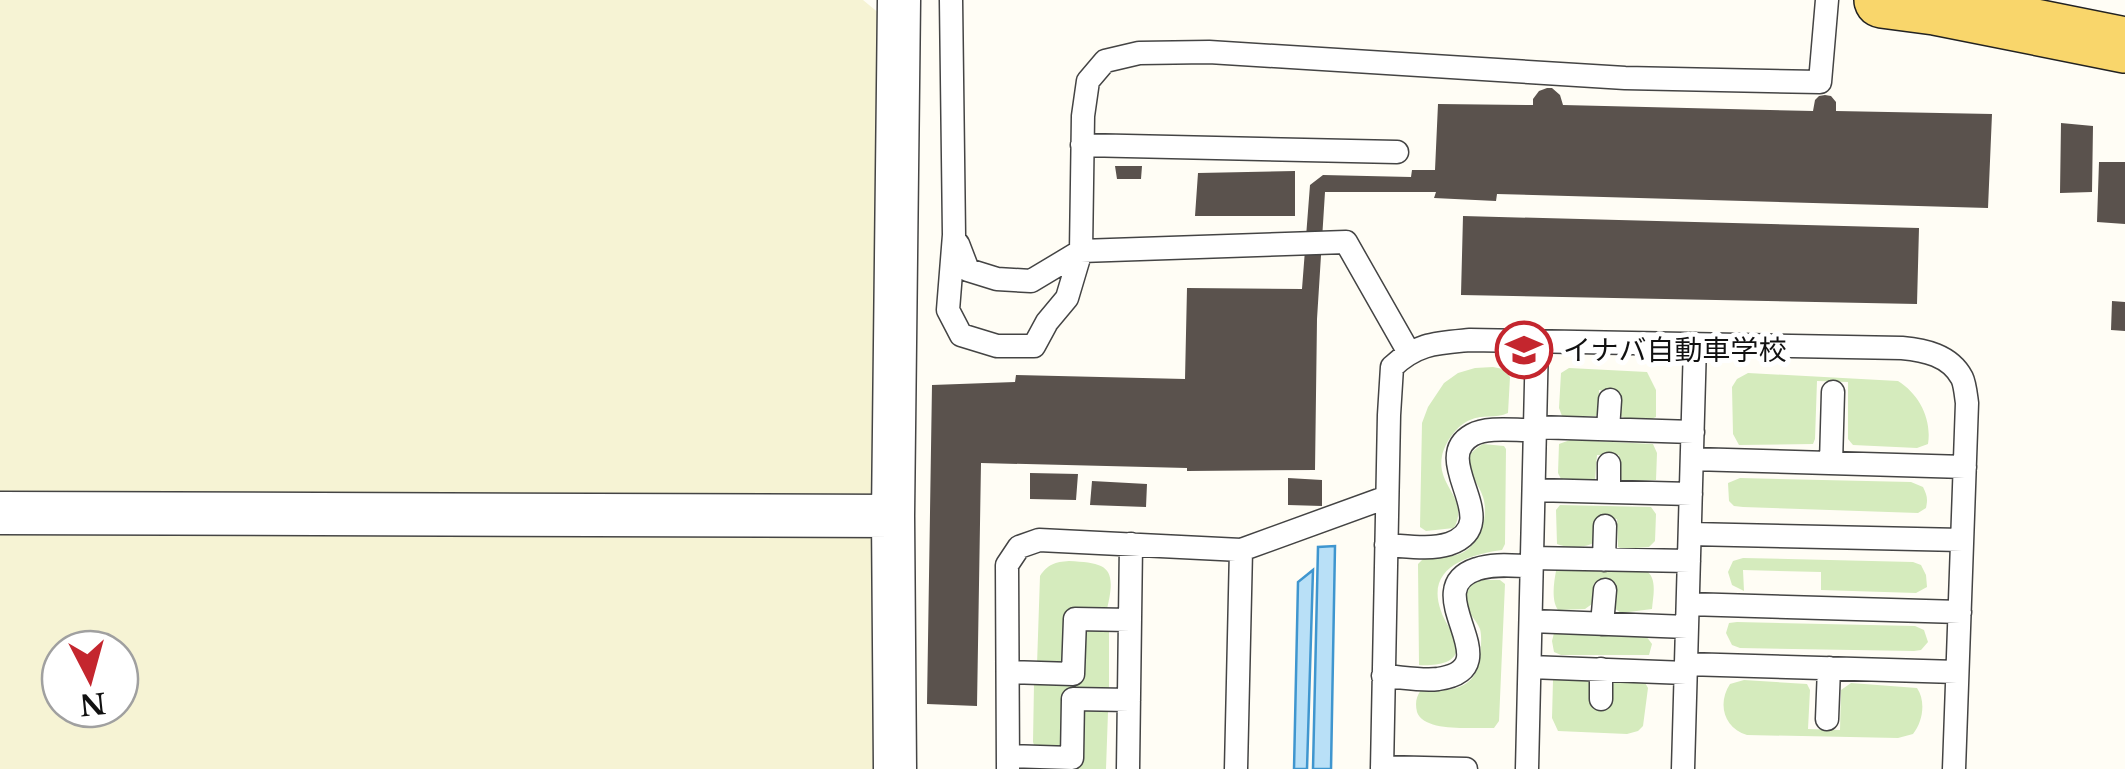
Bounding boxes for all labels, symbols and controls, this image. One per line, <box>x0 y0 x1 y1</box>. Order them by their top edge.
school or university icon: イナバ自動車学校 <box>1494 320 1554 380</box>
place label: イナバ自動車学校 <box>1563 333 1786 368</box>
north arrow <box>40 629 140 729</box>
text: N <box>78 685 107 722</box>

